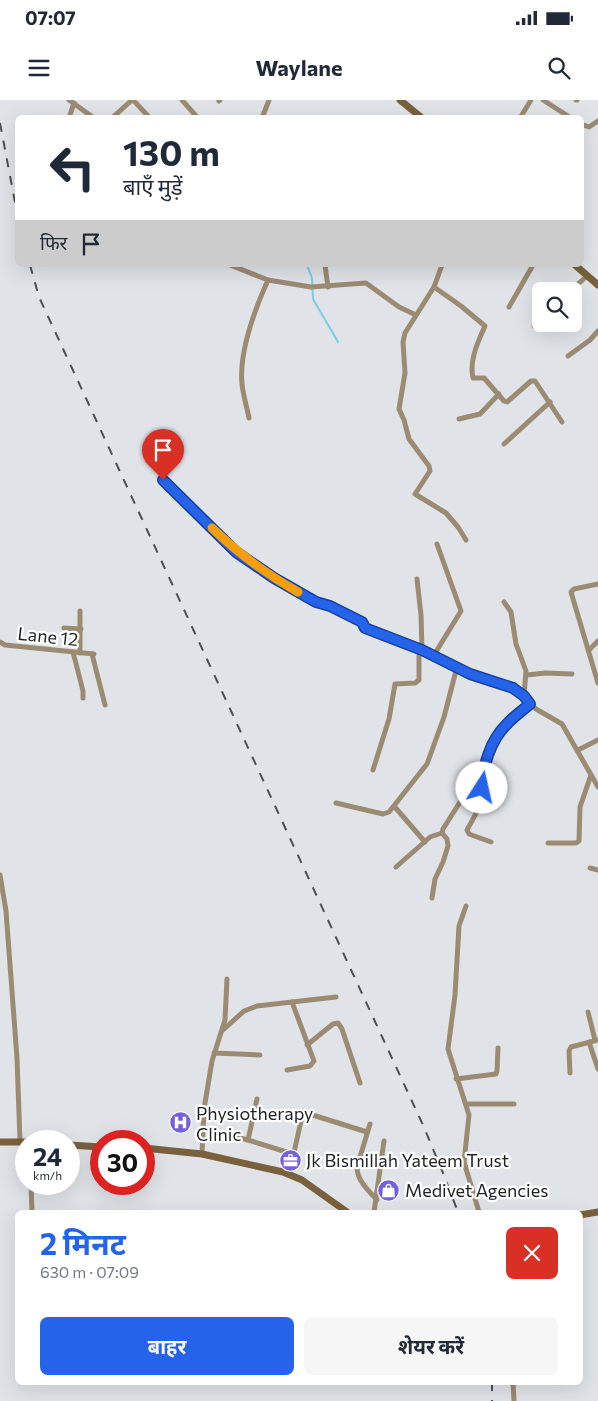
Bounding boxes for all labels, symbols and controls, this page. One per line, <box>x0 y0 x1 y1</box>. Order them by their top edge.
text: 07:07 <box>25 6 76 29</box>
icon: menu <box>25 54 53 82</box>
text: Waylane <box>255 54 343 81</box>
icon: search <box>545 54 573 82</box>
text: 130 m <box>123 130 220 173</box>
icon: left <box>40 135 105 200</box>
text: बाएँ मुड़ें <box>123 173 183 200</box>
icon: arrive <box>77 230 105 258</box>
text: फिर <box>40 231 67 254</box>
map controls <box>532 282 582 332</box>
button: search <box>532 282 582 332</box>
pin <box>142 429 184 480</box>
icon: arrive <box>149 436 177 464</box>
street label: Lane 12 <box>17 622 79 650</box>
position arrow <box>455 761 507 813</box>
place label: Physiotherapy Clinic <box>196 1102 313 1145</box>
hospital icon: Physiotherapy Clinic <box>168 1111 192 1135</box>
speed limit sign: 30 <box>90 1130 155 1195</box>
text: 24 <box>33 1141 62 1171</box>
office icon: Jk Bismillah Yateem Trust <box>278 1148 302 1172</box>
place label: Jk Bismillah Yateem Trust <box>306 1149 509 1171</box>
text: km/h <box>33 1168 62 1182</box>
shop icon: Medivet Agencies <box>377 1178 401 1202</box>
place label: Medivet Agencies <box>405 1179 548 1201</box>
text: 2 मिनट <box>40 1224 126 1261</box>
button: close <box>506 1227 558 1279</box>
text: 630 m · 07:09 <box>40 1262 139 1281</box>
button: बाहर <box>40 1317 294 1375</box>
button: शेयर करें <box>304 1317 558 1375</box>

